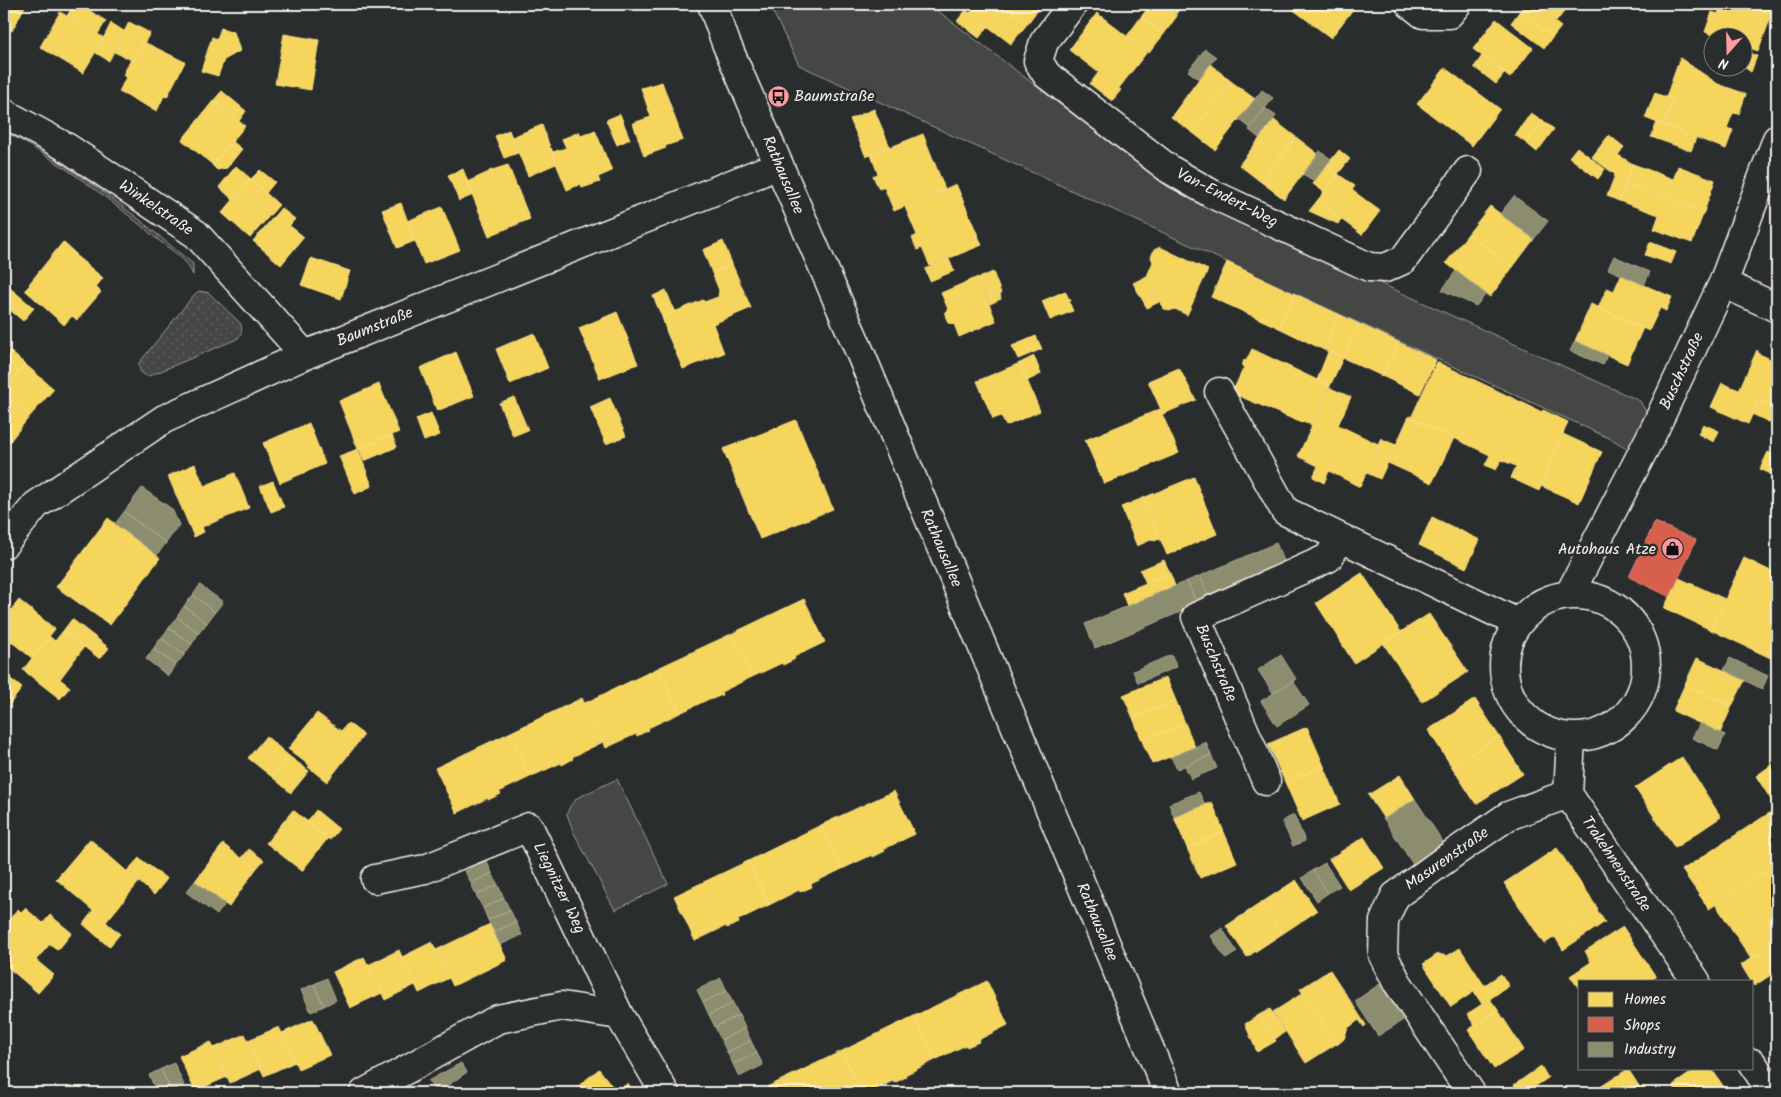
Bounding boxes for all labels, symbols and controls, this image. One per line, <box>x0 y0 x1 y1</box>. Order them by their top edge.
north arrow <box>1704 28 1754 78</box>
text: N <box>1716 51 1732 75</box>
bus stop icon: Baumstraße <box>766 84 790 108</box>
place label: Baumstraße <box>794 84 875 109</box>
street label: Rathausallee <box>755 132 811 218</box>
street label: Van-Endert-Weg <box>1172 162 1282 234</box>
street label: Winkelstraße <box>113 174 199 242</box>
street label: Baumstraße <box>333 300 417 354</box>
street label: Buschstraße <box>1653 328 1711 414</box>
street label: Rathausallee <box>913 505 969 591</box>
place label: Autohaus Atze <box>1558 537 1656 562</box>
shop icon: Autohaus Atze <box>1660 537 1684 561</box>
street label: Buschstraße <box>1188 620 1244 706</box>
street label: Trakehnenstraße <box>1575 811 1657 917</box>
street label: Masurenstraße <box>1400 821 1494 897</box>
street label: Liegnitzer Weg <box>526 838 592 938</box>
street label: Rathausallee <box>1069 879 1125 965</box>
legend <box>1578 980 1754 1070</box>
text: Homes <box>1624 988 1667 1012</box>
text: Shops <box>1624 1014 1661 1038</box>
text: Industry <box>1624 1038 1677 1062</box>

